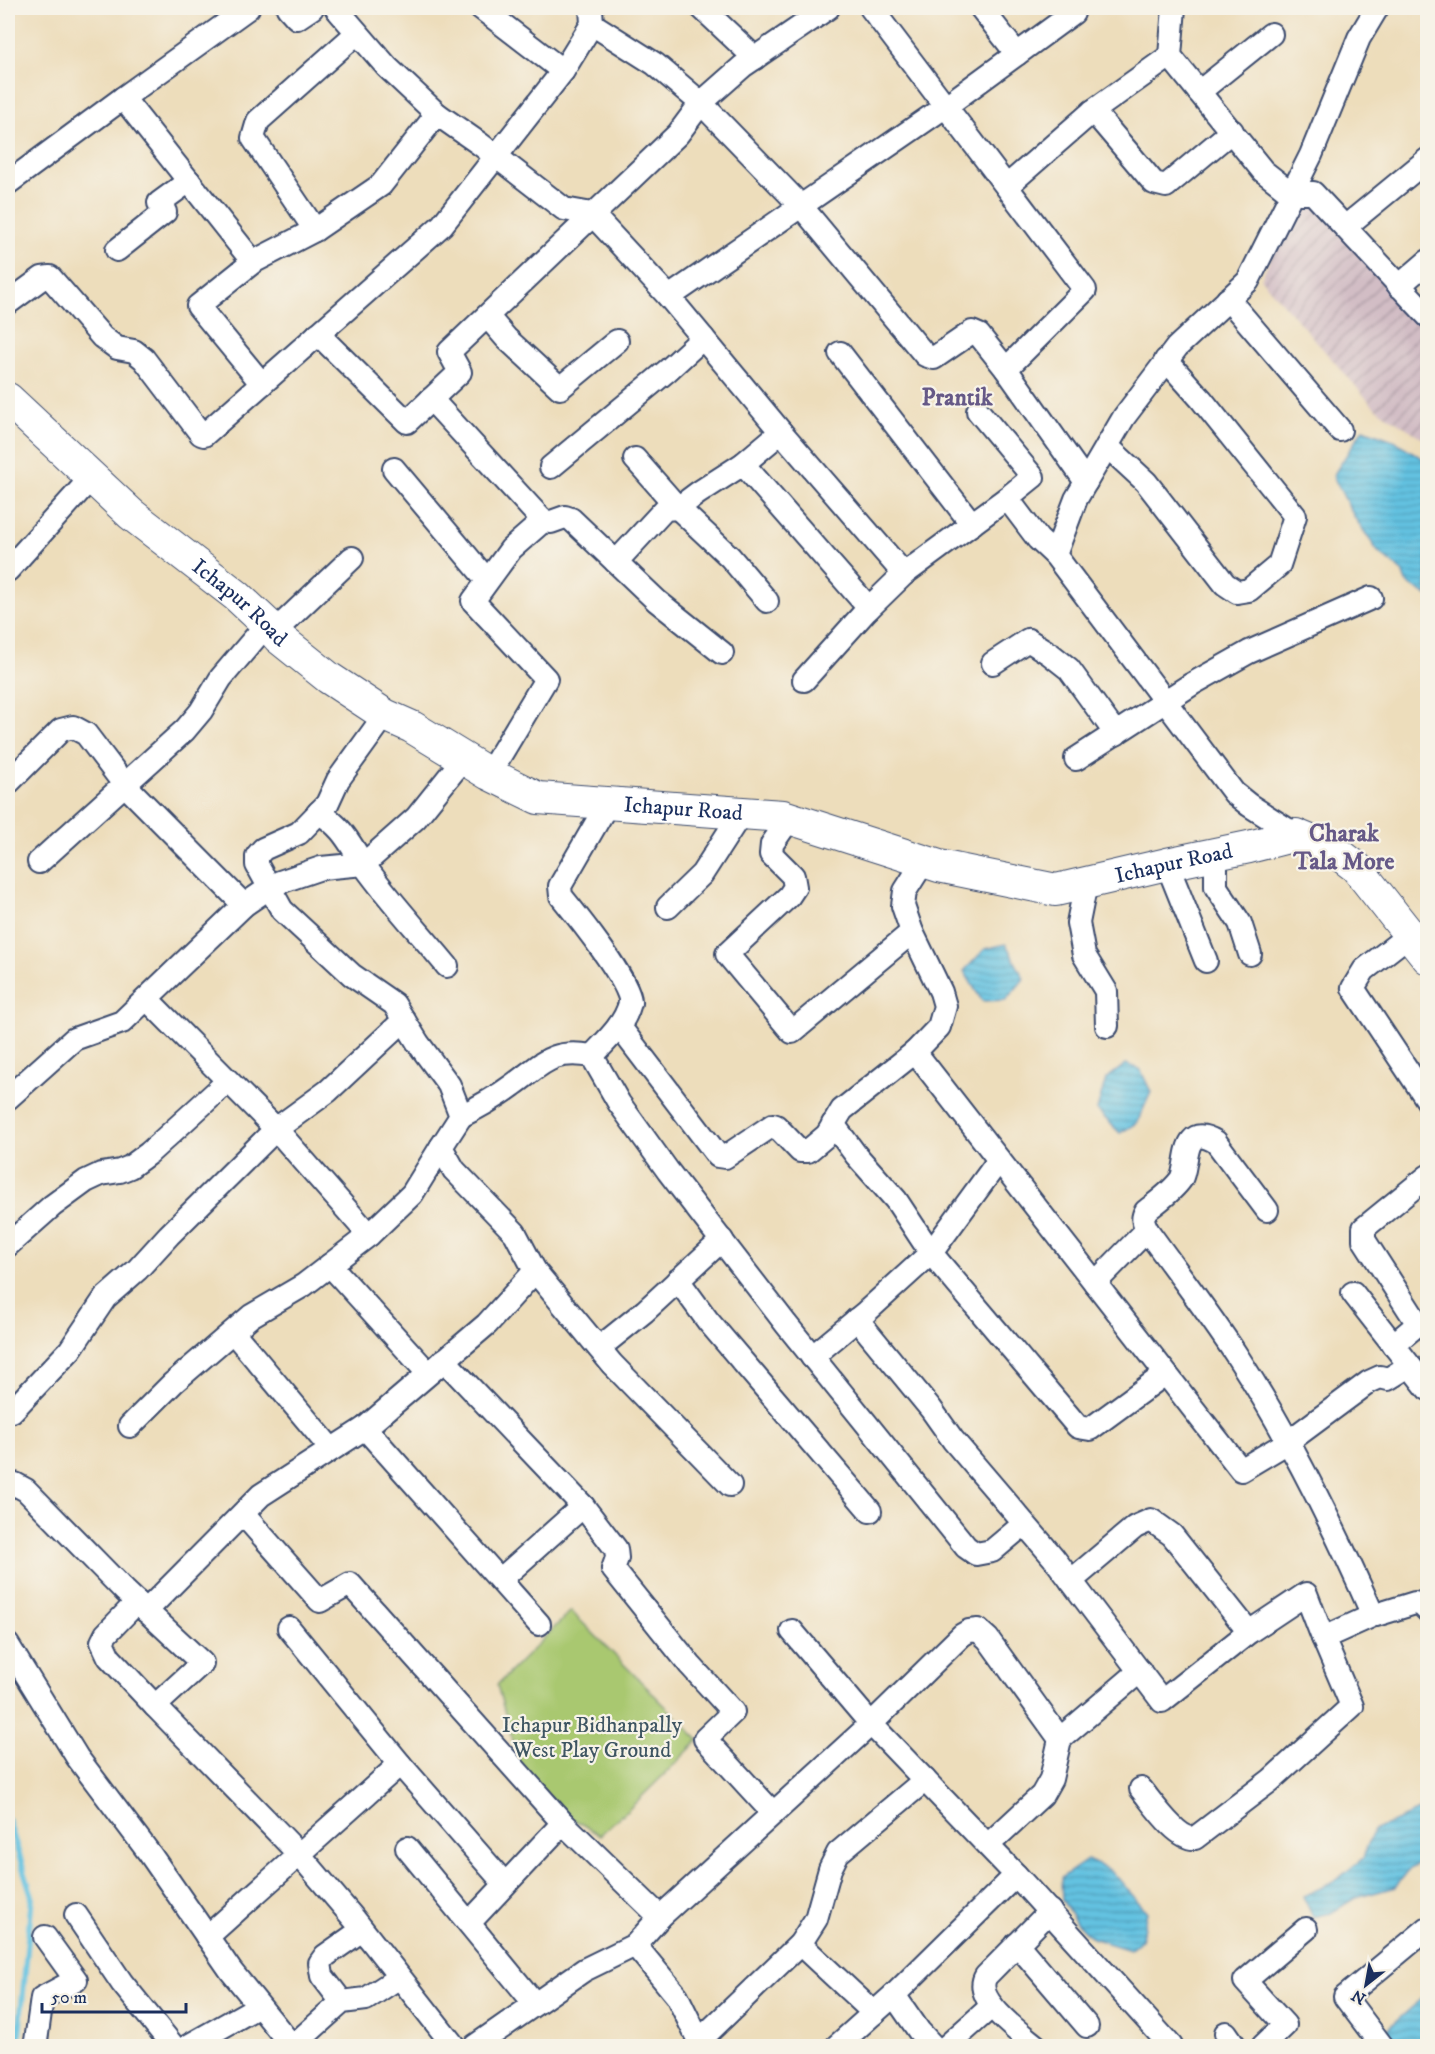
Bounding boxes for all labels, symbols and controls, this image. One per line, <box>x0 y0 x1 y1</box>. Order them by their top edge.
district label: Prantik <box>921 383 994 413</box>
street label: Ichapur Road <box>187 553 293 653</box>
street label: Ichapur Road <box>623 791 744 827</box>
district label: Charak Tala More <box>1293 819 1394 877</box>
street label: Ichapur Road <box>1112 837 1235 889</box>
park label: Ichapur Bidhanpally West Play Ground <box>502 1712 683 1764</box>
north arrow <box>1336 1955 1396 2015</box>
scale bar <box>42 1976 186 2014</box>
text: N <box>1348 1985 1370 2009</box>
text: 50 m <box>51 1987 87 2009</box>

